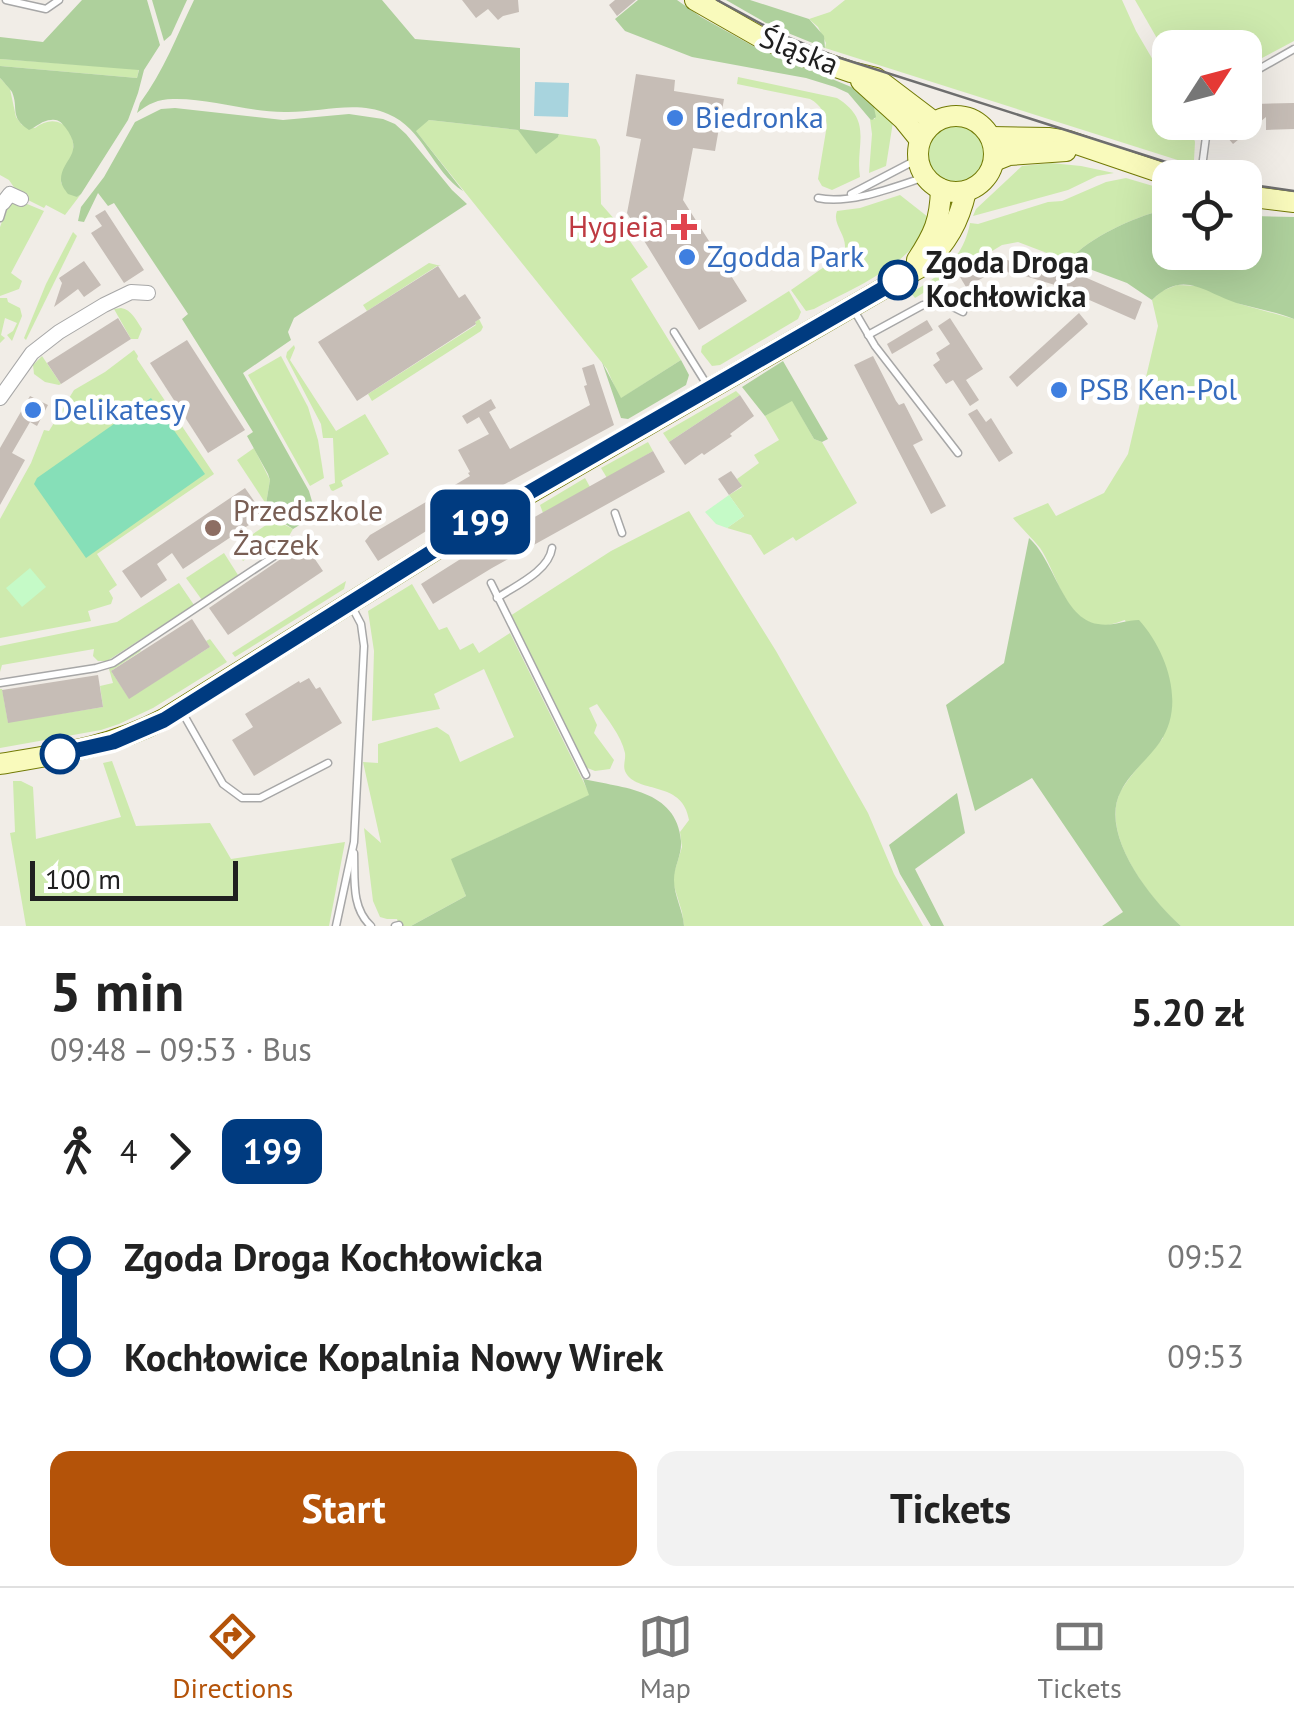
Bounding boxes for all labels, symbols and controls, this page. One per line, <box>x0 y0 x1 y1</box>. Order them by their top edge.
street label: Śląska <box>754 16 845 83</box>
north arrow <box>1152 30 1262 140</box>
map controls <box>1152 30 1262 270</box>
place label: Biedronka <box>695 97 824 136</box>
marker: Biedronka <box>664 107 686 129</box>
button: locate <box>1152 160 1262 270</box>
place label: Hygieia <box>568 206 664 245</box>
marker: Hygieia <box>673 216 695 238</box>
place label: Zgodda Park <box>707 236 865 275</box>
place label: Zgoda Droga Kochłowicka <box>926 242 1089 315</box>
marker: Zgodda Park <box>676 246 698 268</box>
marker: Zgoda Droga Kochłowicka <box>879 261 917 299</box>
place label: PSB Ken-Pol <box>1079 369 1237 408</box>
marker: PSB Ken-Pol <box>1048 379 1070 401</box>
place label: Delikatesy <box>53 389 186 428</box>
marker: Delikatesy <box>22 399 44 421</box>
place label: Przedszkole Żaczek <box>233 490 383 563</box>
line badge: 199 <box>422 490 538 554</box>
text: 199 <box>450 499 510 545</box>
marker: Przedszkole Żaczek <box>202 517 224 539</box>
unlabelled marker <box>41 735 79 773</box>
scale bar <box>30 856 238 900</box>
text: 100 m <box>45 860 121 897</box>
text: 5 min <box>50 955 184 1026</box>
text: 5.20 zł <box>1131 987 1244 1036</box>
text: 09:48 – 09:53 · Bus <box>50 1028 312 1070</box>
icon: walk <box>50 1124 105 1179</box>
icon: forward <box>152 1124 207 1179</box>
text: 199 <box>242 1128 302 1174</box>
text: 4 <box>120 1130 137 1172</box>
text: Zgoda Droga Kochłowicka <box>124 1232 543 1281</box>
text: 09:52 <box>1167 1235 1244 1277</box>
text: Kochłowice Kopalnia Nowy Wirek <box>124 1332 663 1381</box>
text: 09:53 <box>1167 1335 1244 1377</box>
button: Start <box>50 1451 637 1566</box>
button: Tickets <box>657 1451 1244 1566</box>
tab: Directions <box>172 1609 293 1706</box>
tab: Map <box>638 1609 693 1706</box>
tab: Tickets <box>1037 1609 1122 1706</box>

